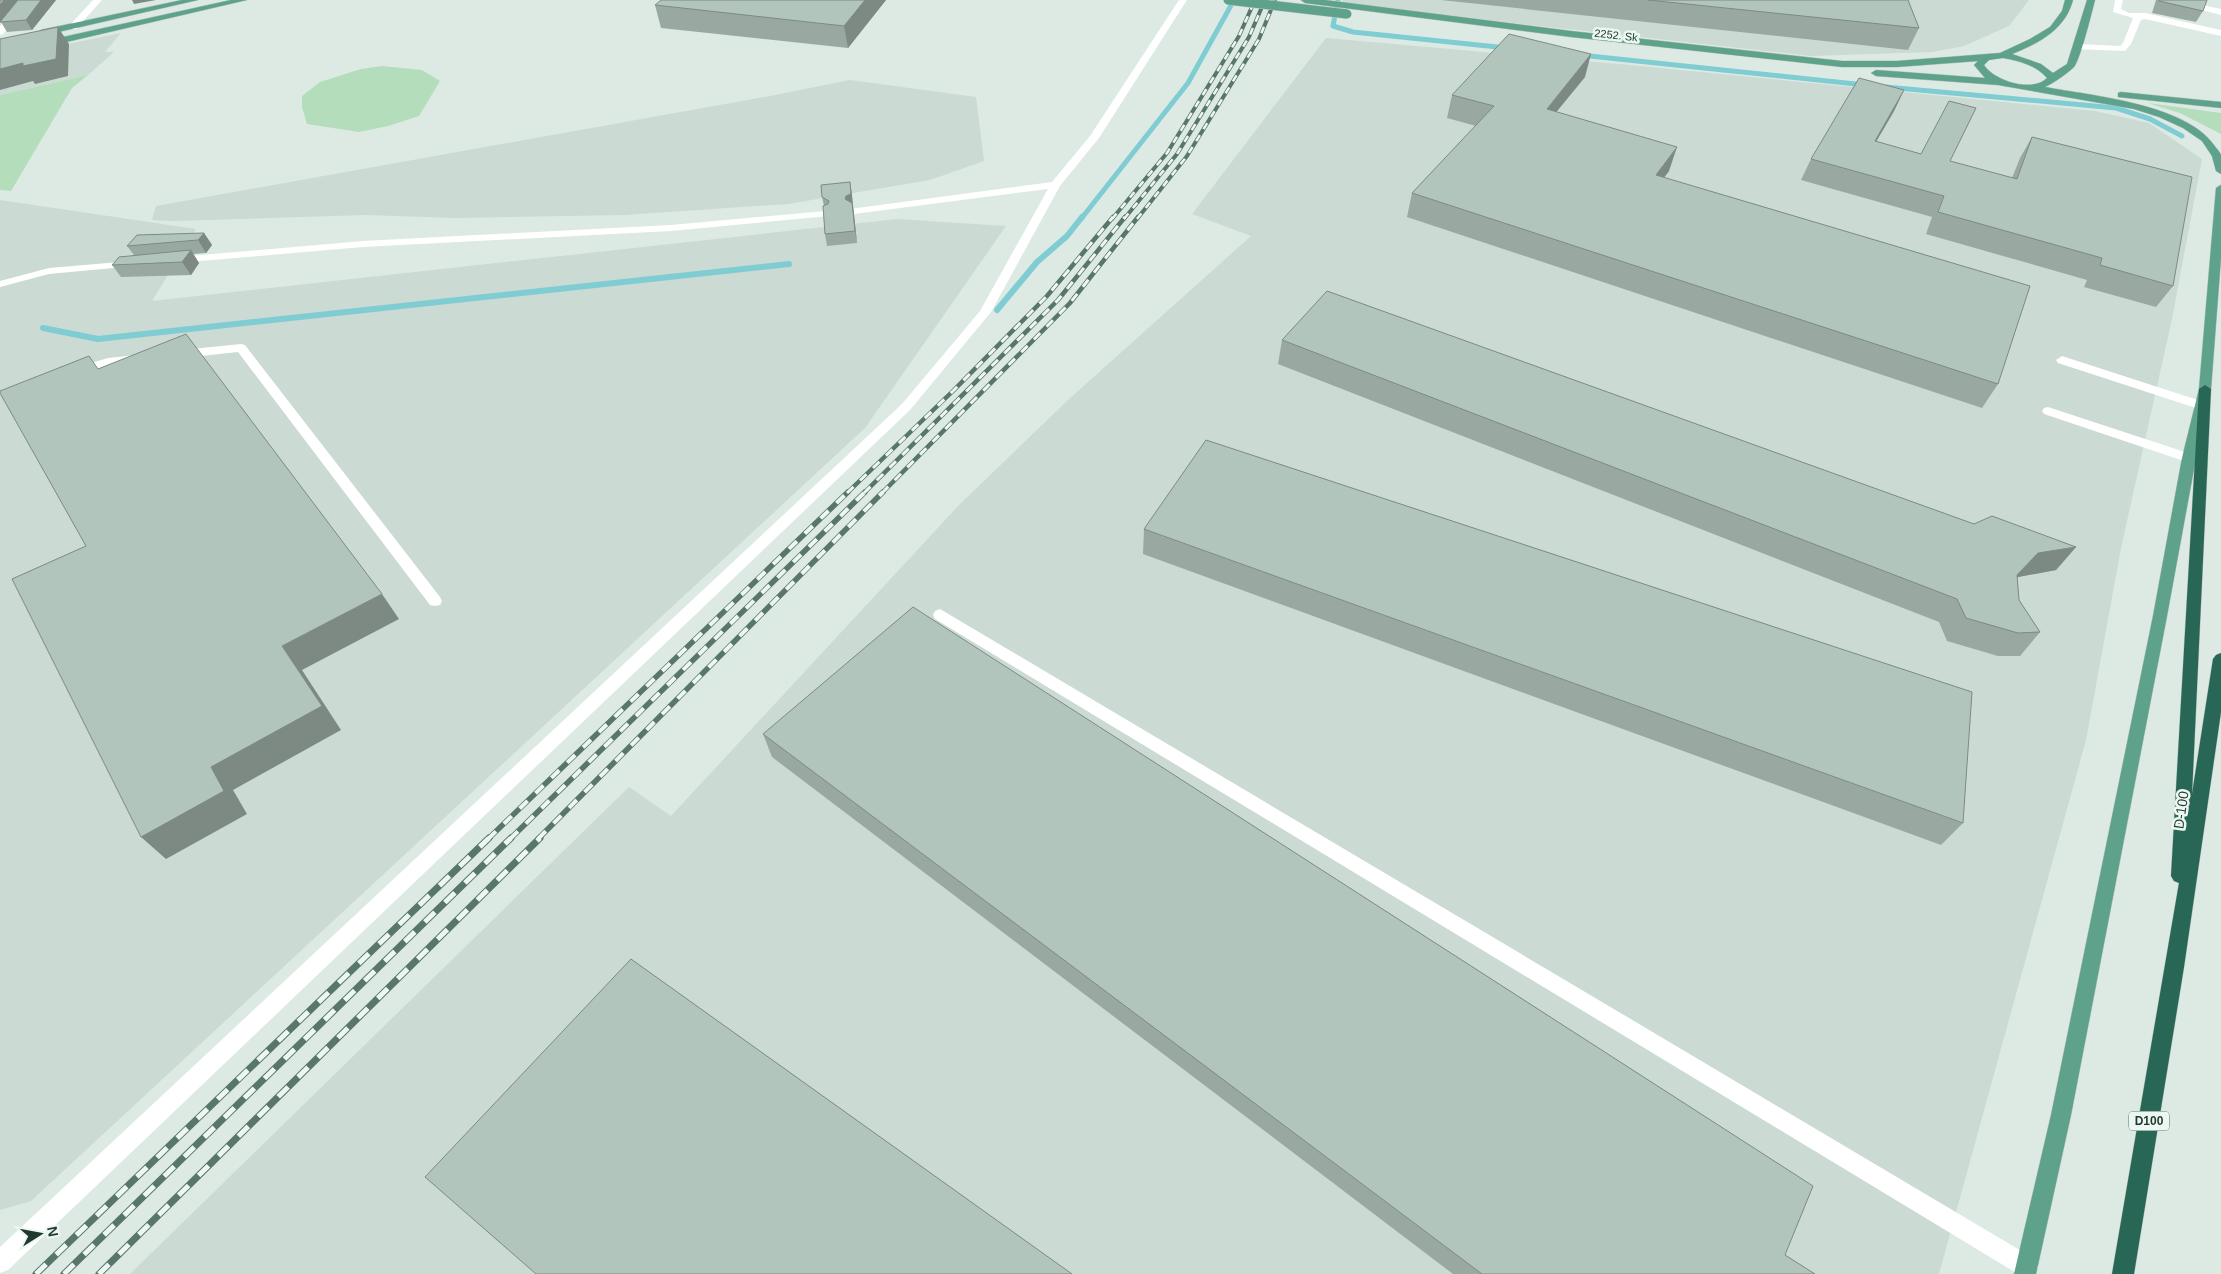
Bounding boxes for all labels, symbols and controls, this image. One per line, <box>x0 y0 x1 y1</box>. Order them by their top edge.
street label: 2252. Sk <box>1594 27 1639 43</box>
street label: D-100 <box>2170 790 2192 830</box>
road number: D100 <box>2129 1112 2169 1130</box>
north arrow <box>15 1209 65 1259</box>
text: N <box>44 1225 62 1238</box>

